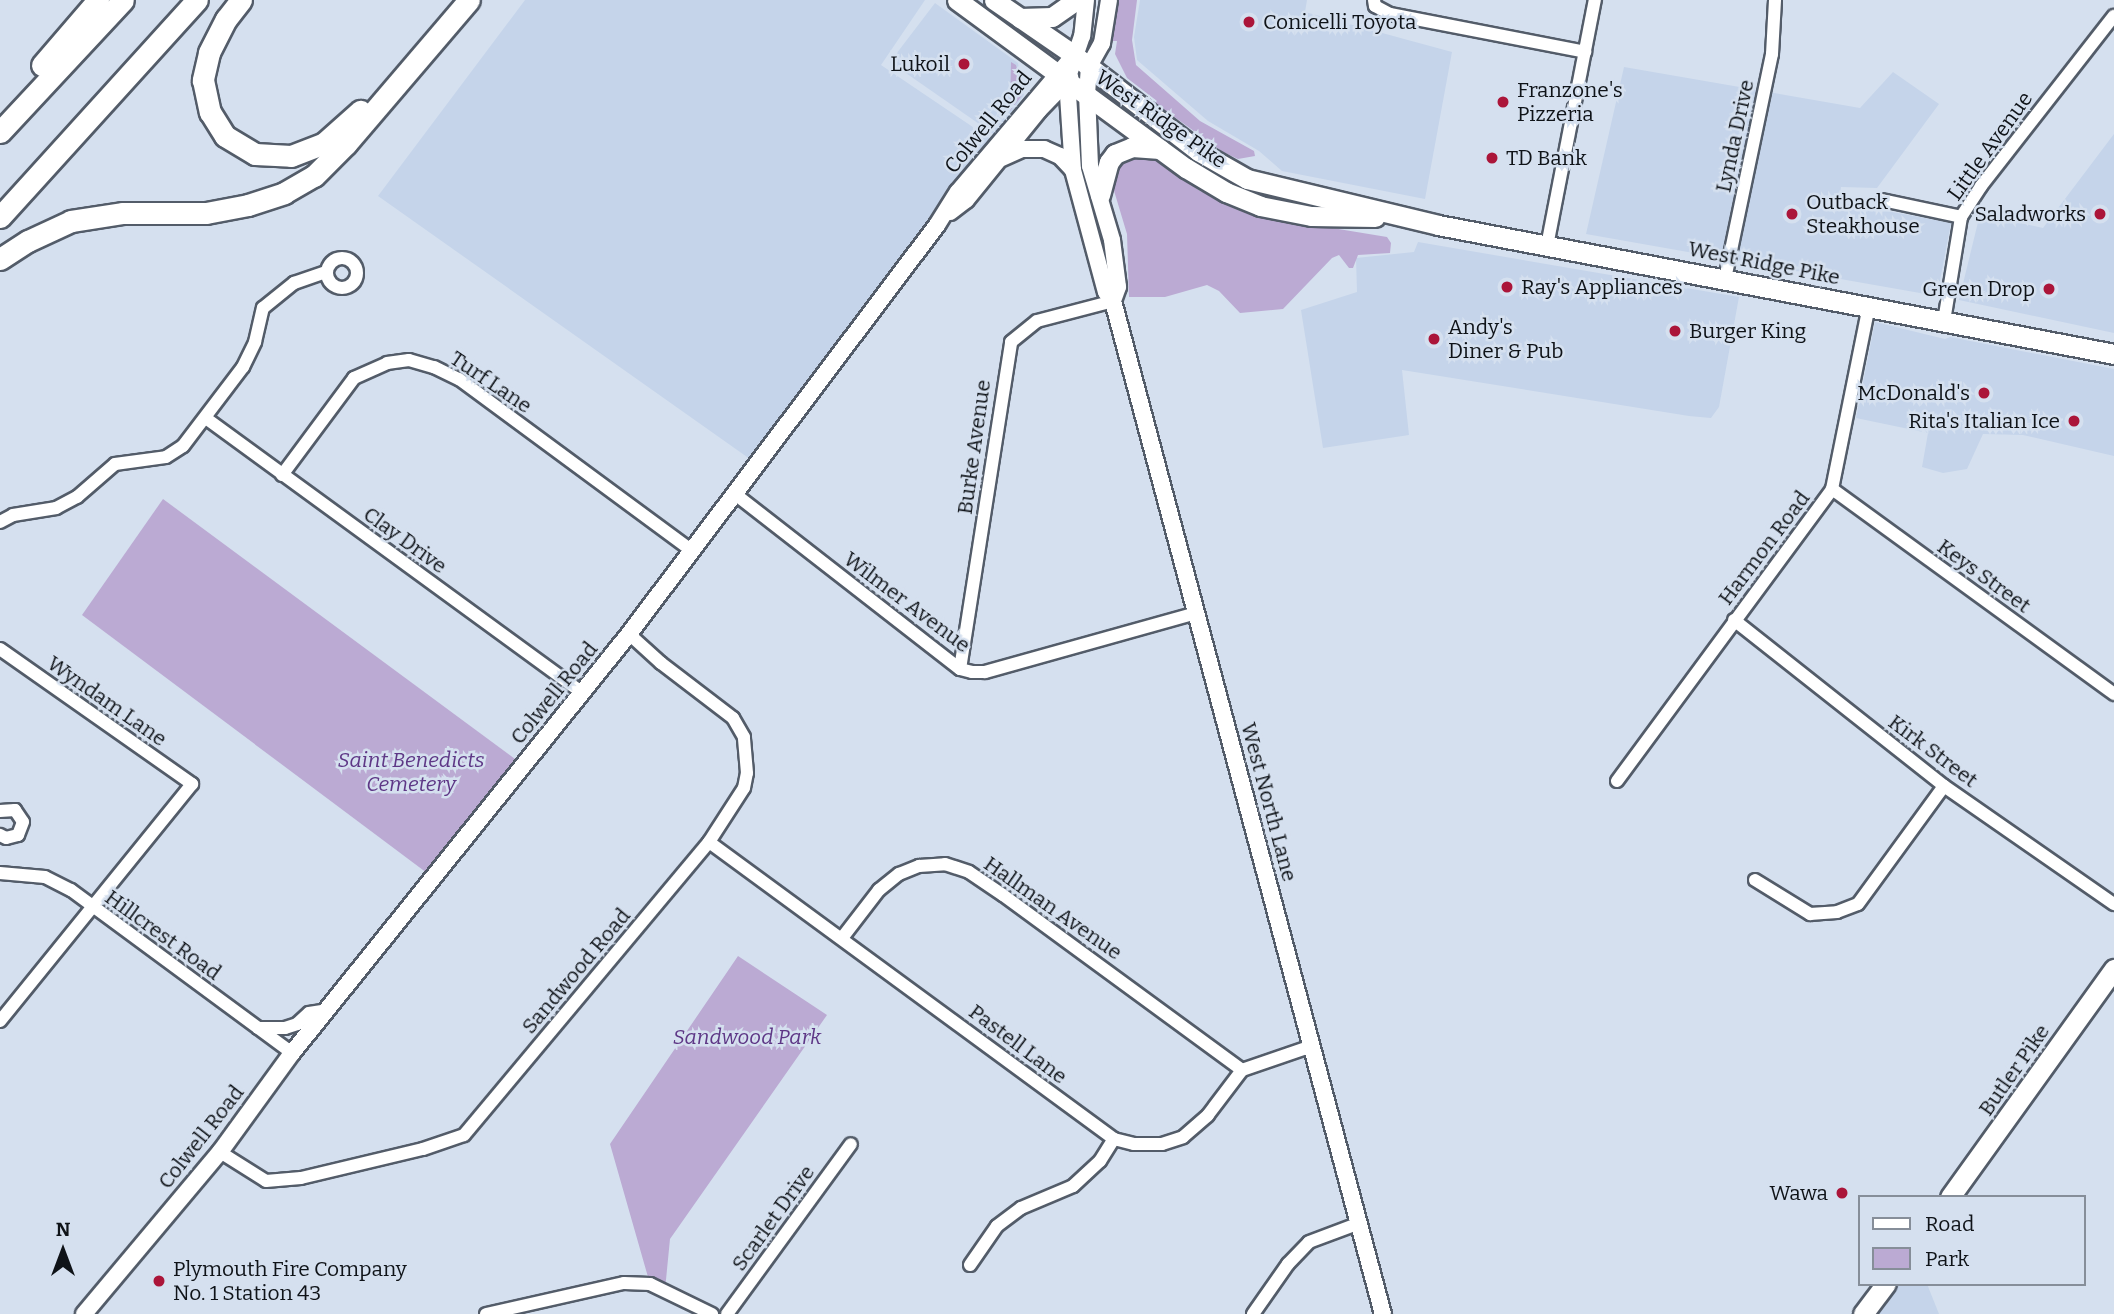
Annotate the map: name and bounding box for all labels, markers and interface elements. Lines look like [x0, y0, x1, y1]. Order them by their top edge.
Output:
place label: Conicelli Toyota [1263, 9, 1417, 35]
marker: Conicelli Toyota [1241, 14, 1257, 30]
place label: Lukoil [890, 51, 950, 77]
marker: Lukoil [956, 56, 972, 72]
street label: West Ridge Pike [1091, 65, 1231, 173]
street label: Colwell Road [939, 66, 1037, 178]
place label: Franzone's Pizzeria [1517, 77, 1623, 127]
street label: Lynda Drive [1711, 77, 1759, 195]
street label: Little Avenue [1942, 87, 2038, 205]
marker: Franzone's Pizzeria [1495, 94, 1511, 110]
place label: TD Bank [1506, 145, 1587, 171]
marker: TD Bank [1484, 150, 1500, 166]
place label: Outback Steakhouse [1806, 189, 1920, 239]
place label: Saladworks [1974, 201, 2086, 227]
marker: Outback Steakhouse [1784, 206, 1800, 222]
marker: Saladworks [2092, 206, 2108, 222]
street label: West Ridge Pike [1686, 236, 1842, 290]
place label: Ray's Appliances [1521, 274, 1683, 300]
place label: Green Drop [1922, 276, 2035, 302]
marker: Ray's Appliances [1499, 279, 1515, 295]
marker: Green Drop [2041, 281, 2057, 297]
place label: Andy's Diner & Pub [1448, 314, 1563, 364]
place label: Burger King [1689, 318, 1806, 344]
marker: Burger King [1667, 323, 1683, 339]
marker: Andy's Diner & Pub [1426, 331, 1442, 347]
street label: Turf Lane [445, 346, 537, 418]
street label: Burke Avenue [952, 378, 996, 516]
place label: McDonald's [1857, 380, 1970, 406]
marker: McDonald's [1976, 385, 1992, 401]
place label: Rita's Italian Ice [1908, 408, 2060, 434]
marker: Rita's Italian Ice [2066, 413, 2082, 429]
street label: Harmon Road [1713, 486, 1815, 610]
street label: Clay Drive [359, 501, 451, 579]
street label: Keys Street [1932, 534, 2036, 618]
street label: Wilmer Avenue [839, 546, 975, 658]
street label: Colwell Road [505, 637, 603, 749]
street label: Wyndam Lane [42, 651, 172, 751]
street label: Kirk Street [1883, 709, 1983, 793]
street label: West North Lane [1236, 720, 1302, 884]
park label: Saint Benedicts Cemetery [338, 747, 484, 797]
street label: Hallman Avenue [979, 851, 1127, 965]
street label: Hillcrest Road [100, 885, 226, 985]
street label: Sandwood Road [516, 903, 636, 1039]
street label: Pastell Lane [964, 999, 1072, 1089]
street label: Butler Pike [1973, 1019, 2055, 1121]
park label: Sandwood Park [673, 1024, 821, 1050]
street label: Colwell Road [153, 1080, 249, 1194]
street label: Scarlet Drive [726, 1160, 820, 1276]
place label: Wawa [1769, 1180, 1828, 1206]
marker: Wawa [1834, 1185, 1850, 1201]
legend [1858, 1195, 2086, 1286]
text: Road [1925, 1211, 1974, 1237]
north arrow [28, 1216, 98, 1286]
text: N [56, 1218, 70, 1241]
text: Park [1925, 1246, 1969, 1272]
place label: Plymouth Fire Company No. 1 Station 43 [173, 1256, 407, 1306]
marker: Plymouth Fire Company No. 1 Station 43 [151, 1273, 167, 1289]

